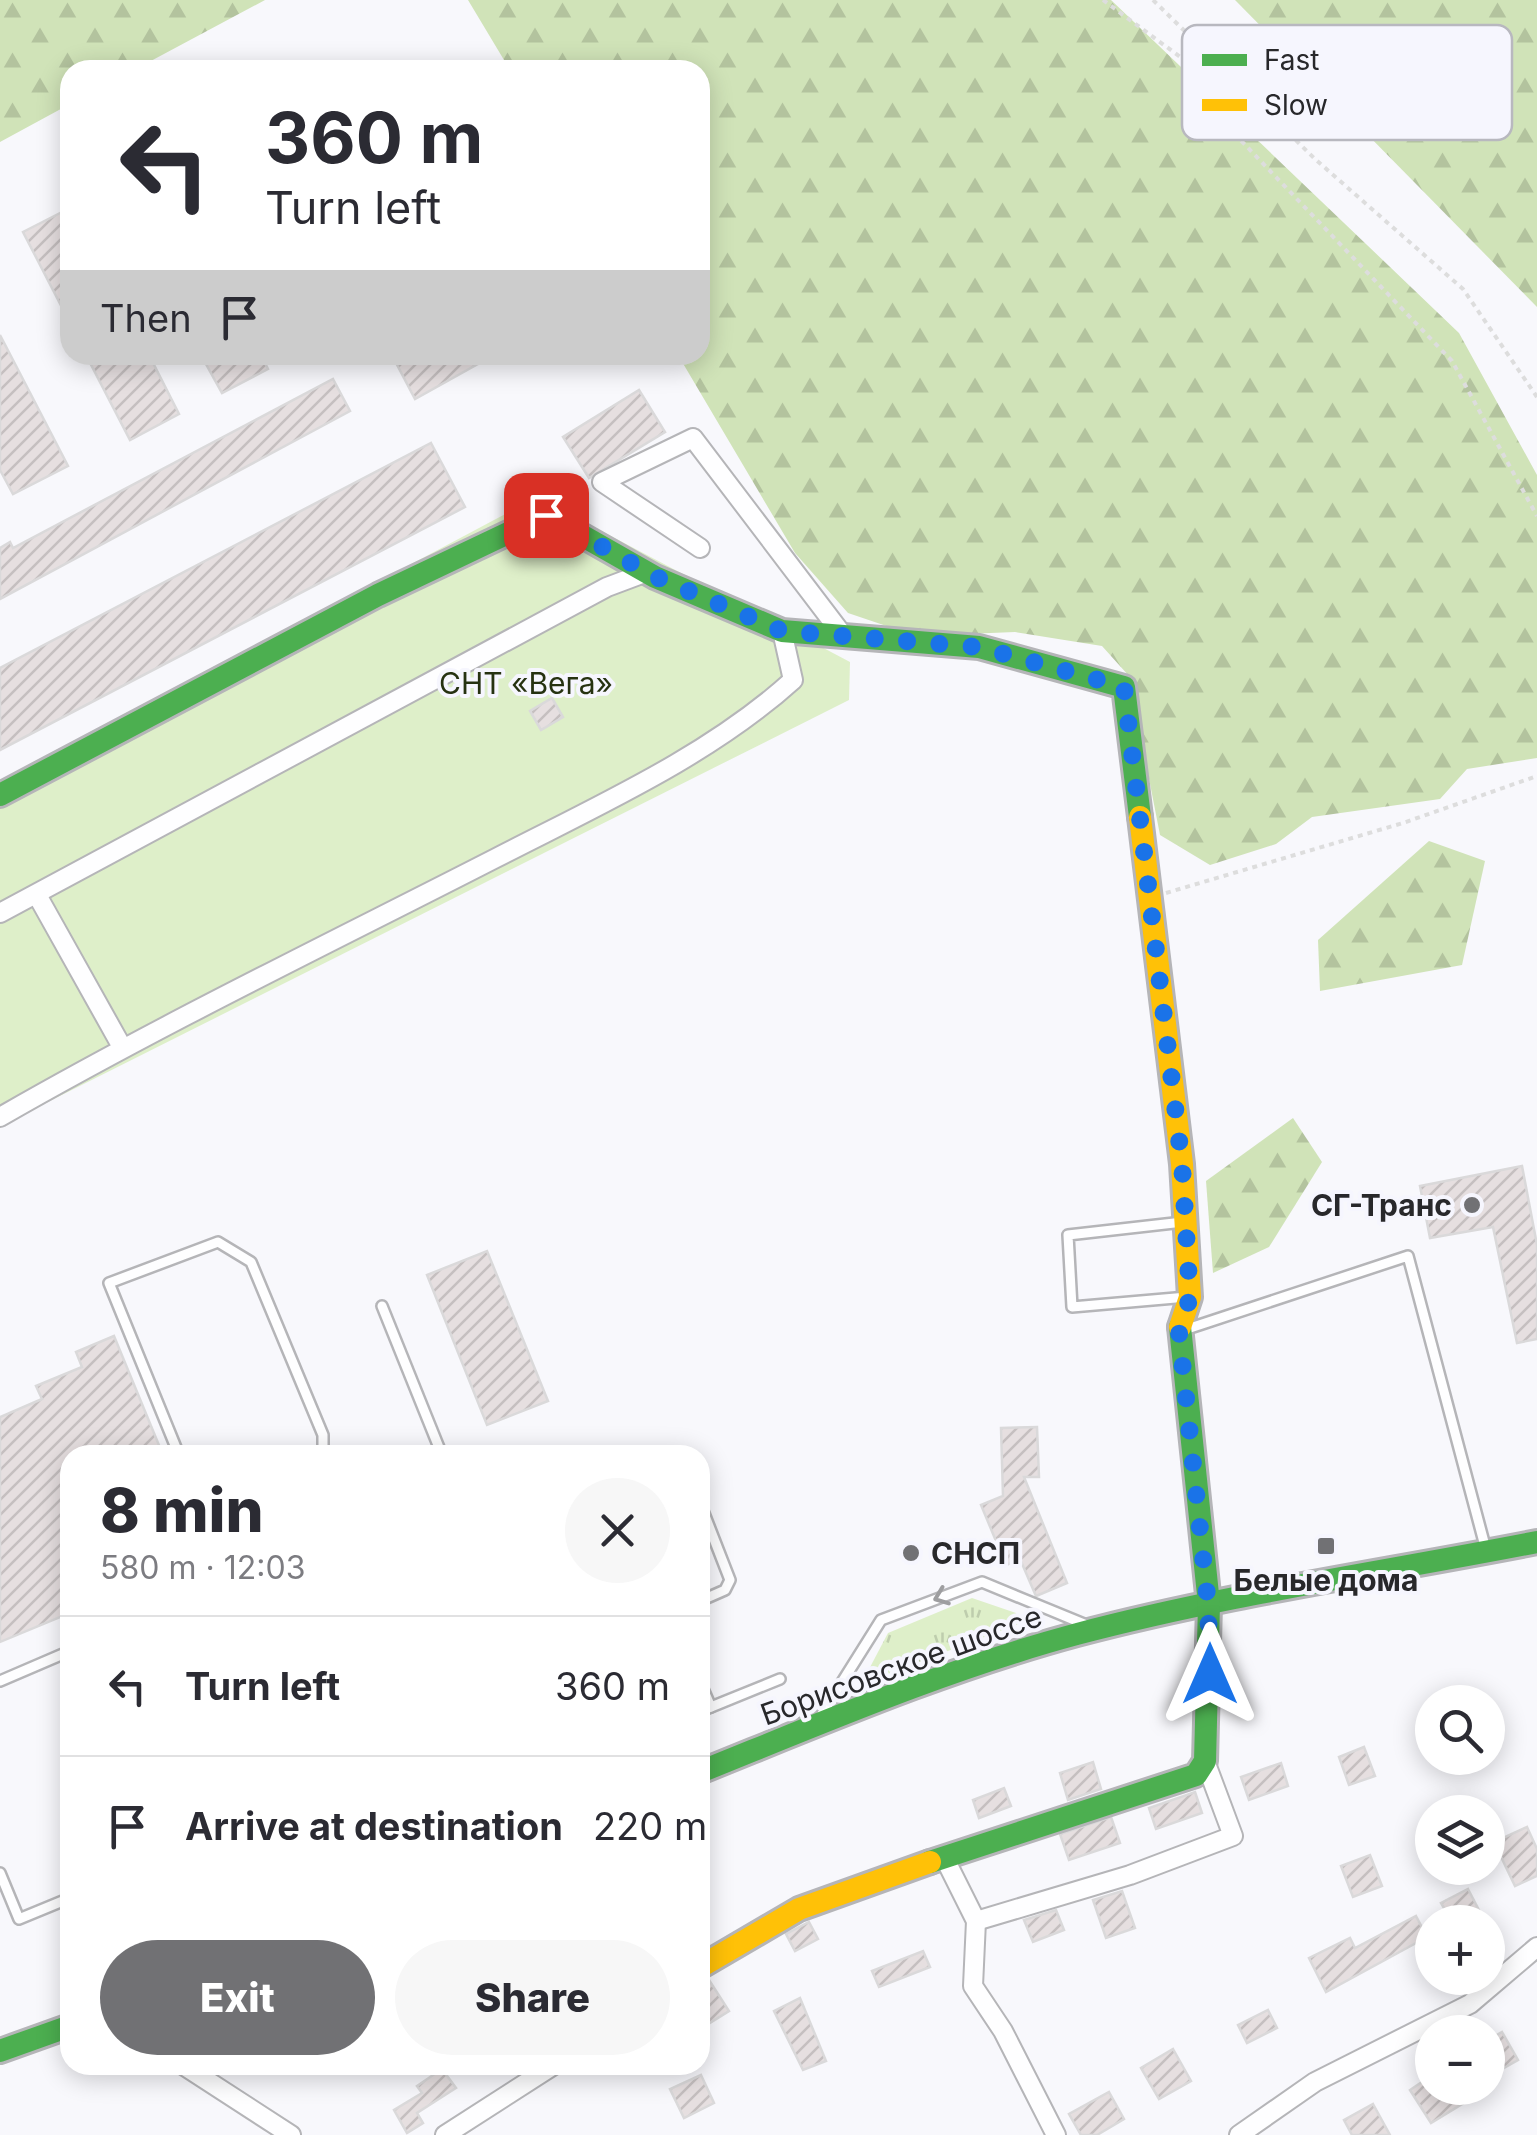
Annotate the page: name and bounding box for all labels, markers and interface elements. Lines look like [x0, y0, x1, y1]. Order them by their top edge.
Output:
legend [1182, 25, 1512, 140]
text: Fast [1264, 43, 1320, 77]
text: Slow [1264, 88, 1328, 122]
text: 360 m [265, 95, 483, 180]
icon: left [100, 100, 230, 230]
text: Turn left [265, 180, 441, 235]
icon: arrive [212, 290, 267, 345]
text: Then [100, 295, 192, 341]
pin [504, 473, 589, 558]
icon: arrive [519, 488, 574, 543]
park label: СНТ «Вега» [439, 665, 613, 701]
place label: СГ-Транс [1311, 1187, 1452, 1223]
marker: СГ-Транс [1461, 1194, 1483, 1216]
text: 8 min [100, 1474, 264, 1546]
button: close [565, 1478, 670, 1583]
place label: СНСП [931, 1535, 1020, 1571]
marker: Белые дома [1315, 1535, 1337, 1557]
marker: СНСП [900, 1542, 922, 1564]
text: 580 m · 12:03 [100, 1548, 305, 1587]
place label: Белые дома [1234, 1562, 1418, 1598]
one-way arrow [933, 1586, 950, 1606]
street label: Борисовское шоссе [755, 1597, 1047, 1733]
position arrow [1158, 1622, 1262, 1726]
icon: left [100, 1659, 155, 1714]
text: Turn left [185, 1663, 340, 1709]
text: 360 m [555, 1663, 670, 1709]
map controls [1415, 1685, 1505, 2105]
button: search [1415, 1685, 1505, 1775]
button: layers [1415, 1795, 1505, 1885]
icon: arrive [100, 1799, 155, 1854]
text: Arrive at destination [185, 1803, 563, 1849]
text: 220 m [593, 1803, 707, 1849]
button: + [1415, 1905, 1505, 1995]
button: Exit [100, 1940, 375, 2055]
button: Share [395, 1940, 670, 2055]
button: − [1415, 2015, 1505, 2105]

